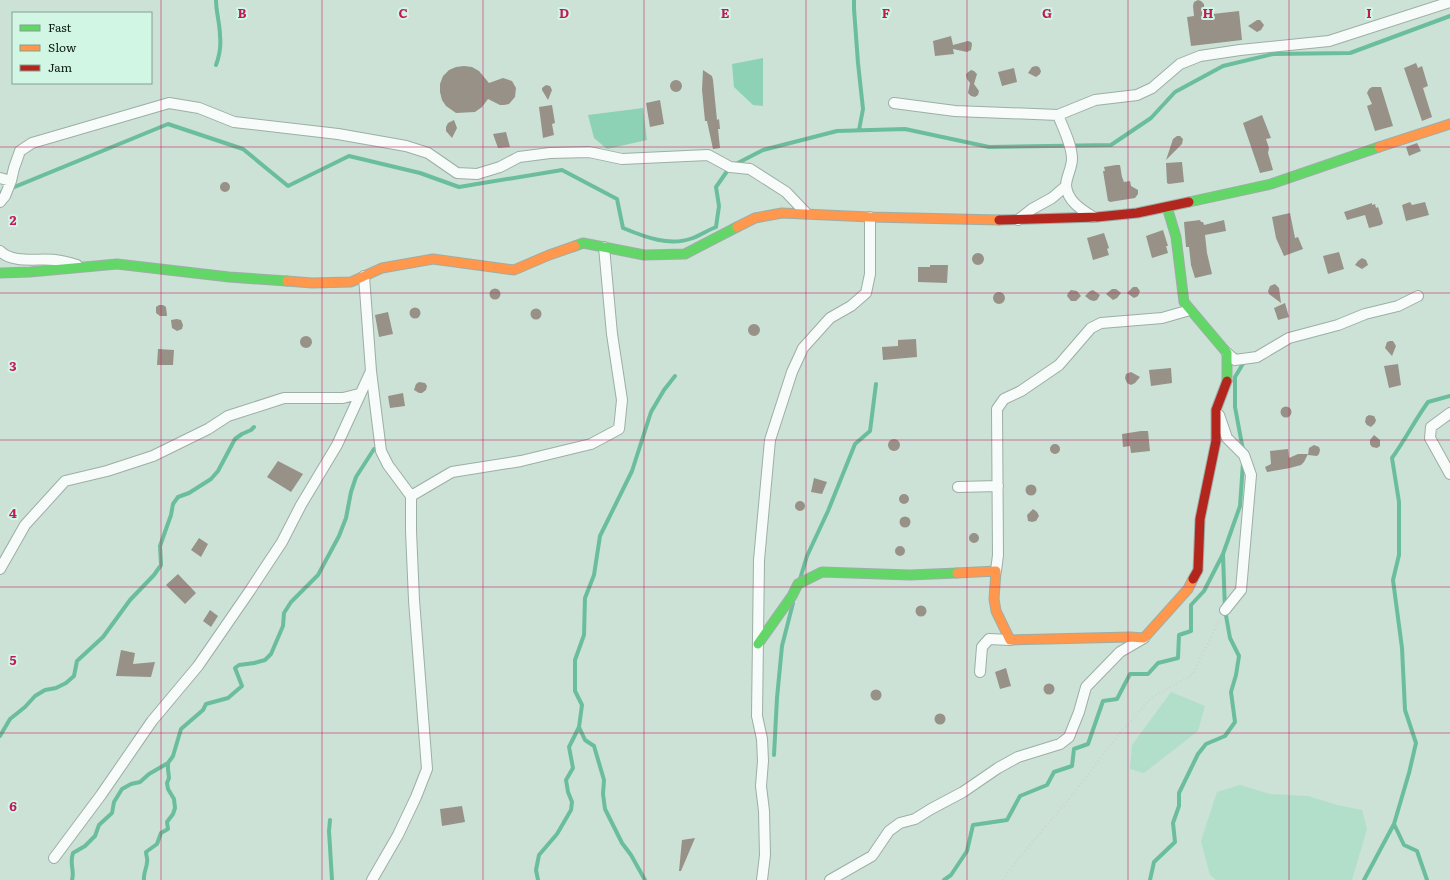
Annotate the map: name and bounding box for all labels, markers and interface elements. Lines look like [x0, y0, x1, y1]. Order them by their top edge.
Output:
text: B [238, 3, 247, 22]
text: C [398, 3, 408, 22]
text: D [559, 3, 569, 22]
text: E [721, 3, 730, 22]
text: F [882, 3, 890, 22]
text: G [1042, 3, 1052, 22]
text: H [1203, 3, 1214, 22]
text: I [1366, 3, 1372, 22]
legend [12, 12, 152, 84]
text: Fast [48, 18, 72, 36]
text: Slow [48, 38, 77, 56]
text: Jam [48, 58, 73, 76]
text: 2 [10, 210, 17, 229]
text: 3 [9, 356, 17, 375]
text: 4 [9, 503, 17, 522]
text: 5 [9, 650, 17, 669]
text: 6 [9, 796, 17, 815]

